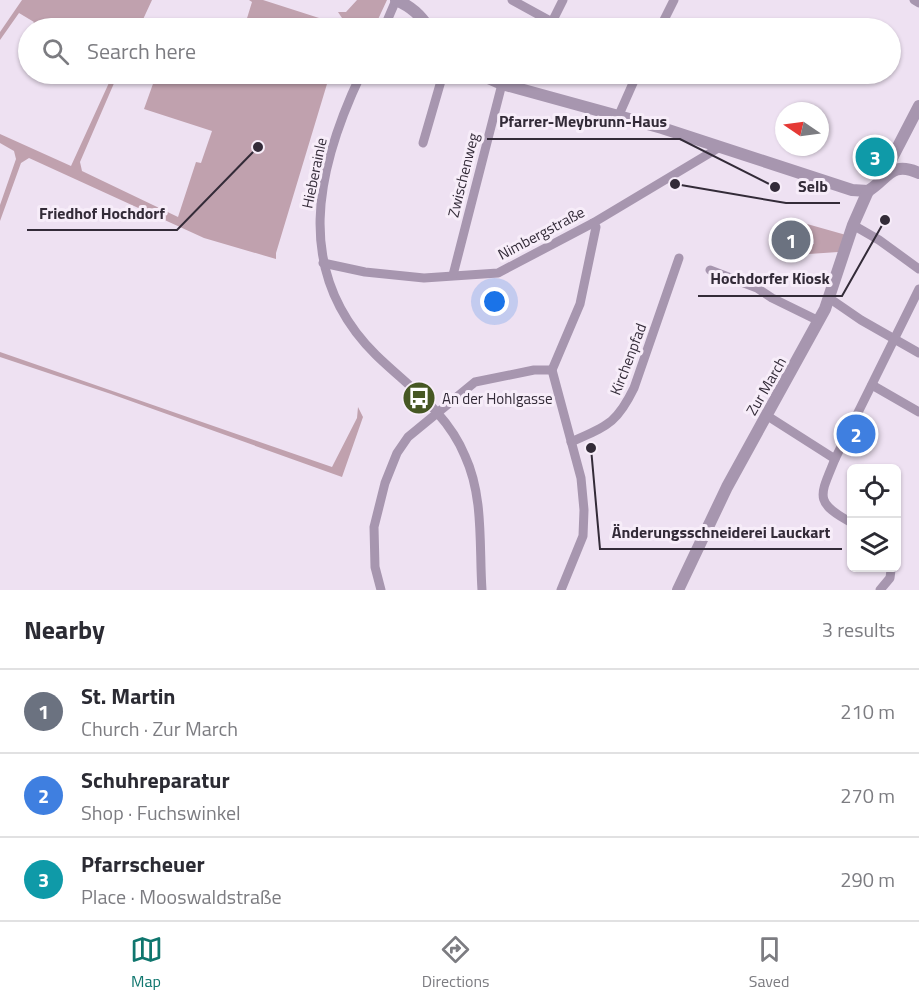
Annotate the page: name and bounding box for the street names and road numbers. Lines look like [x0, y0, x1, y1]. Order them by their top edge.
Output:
street label: Zwischenweg [441, 130, 485, 220]
street label: Hieberainle [295, 136, 333, 210]
street label: Nimbergstraße [494, 200, 588, 266]
street label: Kirchenpfad [604, 320, 652, 398]
street label: Zur March [740, 352, 792, 420]

